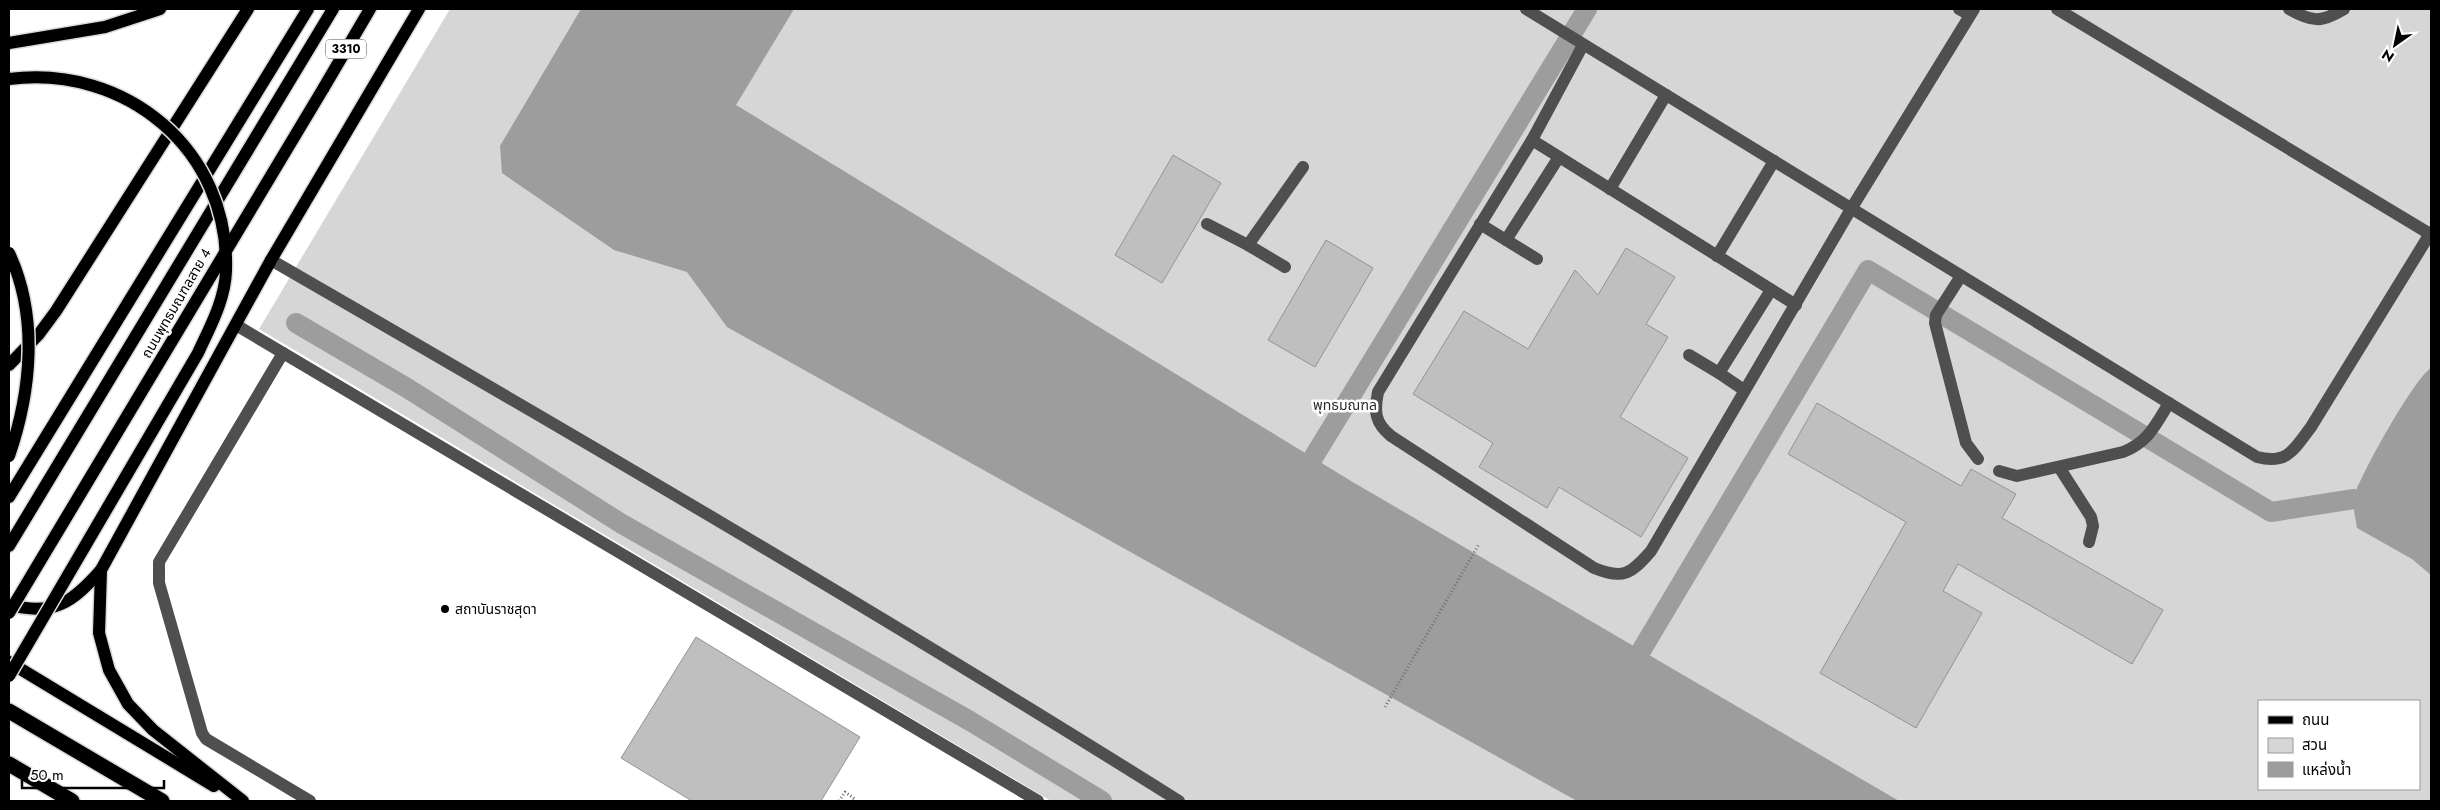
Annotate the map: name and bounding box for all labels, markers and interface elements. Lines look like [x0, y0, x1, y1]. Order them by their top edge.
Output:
north arrow [2370, 20, 2420, 70]
road number: 3310 [326, 40, 366, 59]
text: N [2378, 44, 2398, 67]
street label: ถนนพุทธมณฑลสาย 4 [136, 244, 216, 362]
park label: พุทธมณฑล [1313, 395, 1377, 415]
place label: สถาบันราชสุดา [455, 599, 537, 619]
marker: สถาบันราชสุดา [439, 603, 451, 615]
legend [2258, 700, 2420, 790]
text: ถนน [2302, 709, 2329, 731]
text: สวน [2302, 734, 2327, 756]
scale bar [22, 758, 165, 790]
text: แหล่งน้ำ [2302, 759, 2351, 781]
text: 50 m [30, 764, 64, 786]

